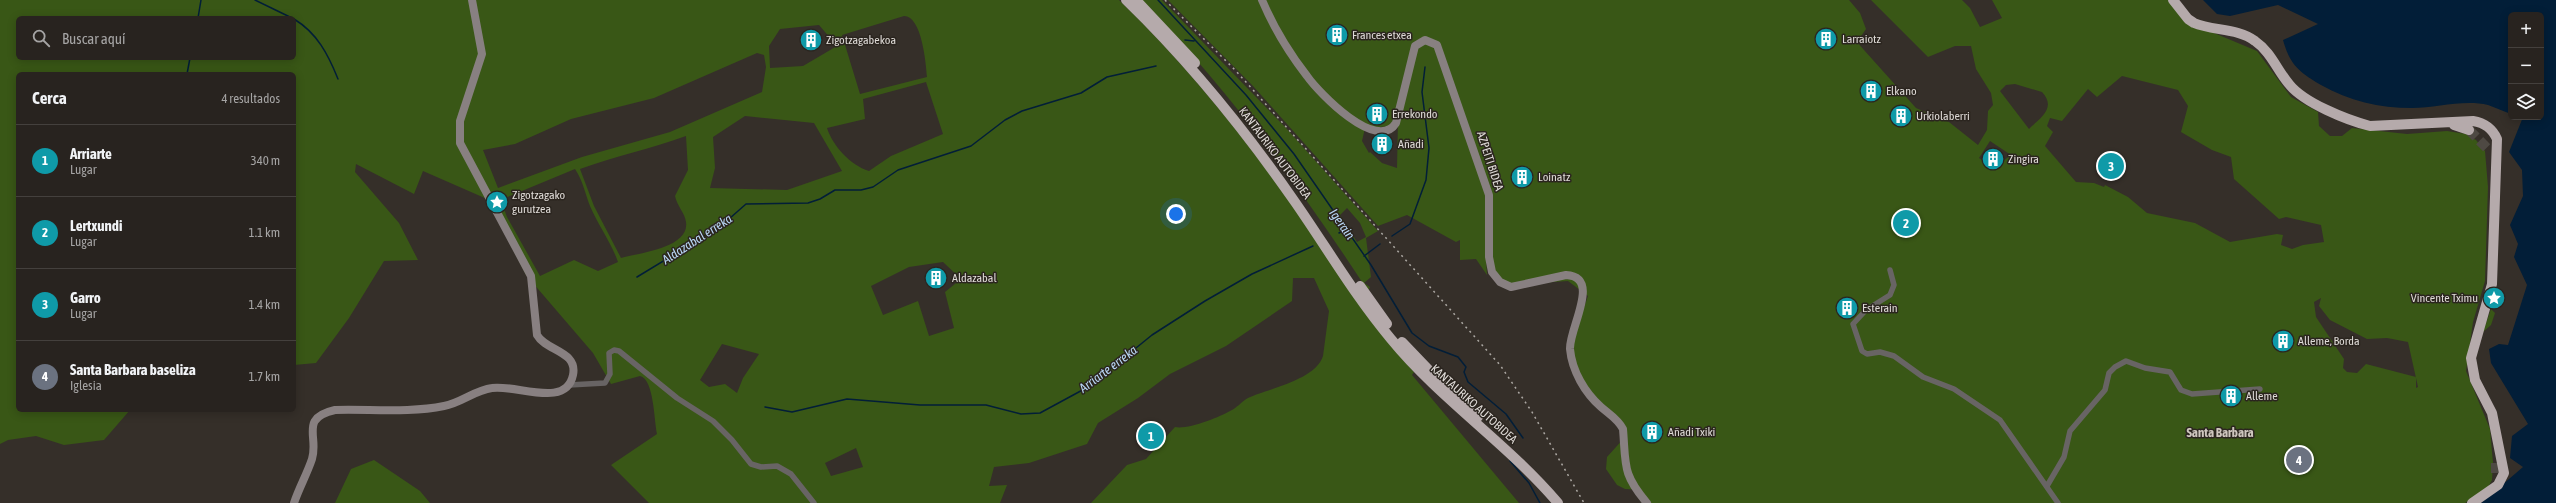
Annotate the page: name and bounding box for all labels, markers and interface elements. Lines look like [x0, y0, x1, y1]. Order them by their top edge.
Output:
map controls [2508, 12, 2544, 120]
button: + [2508, 12, 2544, 48]
search box [16, 16, 296, 60]
building icon: Frances etxea [1324, 22, 1350, 48]
building icon: Larraiotz [1813, 26, 1839, 52]
icon: search [30, 27, 52, 49]
building icon: Zigotzagabekoa [798, 27, 824, 53]
place label: Frances etxea [1352, 28, 1412, 42]
text: Buscar aquí [62, 30, 125, 47]
place label: Larraiotz [1842, 32, 1882, 46]
place label: Zigotzagabekoa [826, 33, 896, 47]
button: − [2508, 48, 2544, 84]
building icon: Elkano [1858, 78, 1884, 104]
place label: Elkano [1886, 84, 1917, 98]
button: layers [2508, 84, 2544, 120]
text: Cerca [32, 88, 67, 108]
text: 4 resultados [221, 91, 280, 106]
building icon: Errekondo [1364, 101, 1390, 127]
building icon: Urkiolaberri [1888, 103, 1914, 129]
street label: KANTAURIKO AUTOBIDEA [1236, 104, 1314, 202]
place label: Errekondo [1392, 107, 1438, 121]
place label: Urkiolaberri [1916, 109, 1970, 123]
street label: AZPEITI BIDEA [1474, 129, 1506, 193]
building icon: Añadi [1369, 131, 1395, 157]
place label: Añadi [1398, 137, 1424, 151]
text: Arriarte [70, 145, 112, 162]
building icon: Zingira [1980, 146, 2006, 172]
pin: 3 [2098, 151, 2124, 181]
place label: Zingira [2008, 152, 2039, 166]
text: 1 [42, 153, 48, 168]
text: 340 m [251, 153, 280, 168]
text: Lugar [70, 162, 97, 177]
building icon: Loinatz [1509, 164, 1535, 190]
place label: Loinatz [1538, 170, 1571, 184]
place label: Zigotzagako gurutzea [512, 188, 566, 216]
place icon: Zigotzagako gurutzea [484, 189, 510, 215]
your location [1166, 204, 1186, 224]
water label: Igerain [1326, 206, 1358, 243]
pin: 2 [1893, 208, 1919, 238]
water label: Aldazabal erreka [658, 211, 735, 268]
text: Lertxundi [70, 217, 122, 234]
text: 2 [42, 225, 48, 240]
text: 1.1 km [249, 225, 280, 240]
text: Lugar [70, 234, 97, 249]
building icon: Aldazabal [923, 265, 949, 291]
place label: Aldazabal [952, 271, 997, 285]
place icon: Vincente Tximu [2481, 285, 2507, 311]
text: Garro [70, 289, 101, 306]
place label: Vincente Tximu [2411, 291, 2478, 305]
building icon: Esterain [1834, 295, 1860, 321]
text: 3 [42, 297, 48, 312]
text: 1.4 km [249, 297, 280, 312]
place label: Esterain [1862, 301, 1898, 315]
text: Lugar [70, 306, 97, 321]
building icon: Alleme, Borda [2270, 328, 2296, 354]
place label: Alleme, Borda [2298, 334, 2360, 348]
water label: Arriarte erreka [1075, 342, 1140, 396]
text: Santa Barbara baseliza [70, 361, 196, 378]
street label: KANTAURIKO AUTOBIDEA [1428, 362, 1520, 447]
text: 4 [42, 369, 48, 384]
text: 1.7 km [249, 369, 280, 384]
text: Iglesia [70, 378, 102, 393]
building icon: Alleme [2218, 383, 2244, 409]
place label: Alleme [2246, 389, 2278, 403]
building icon: Añadi Txiki [1639, 419, 1665, 445]
pin: 1 [1138, 421, 1164, 451]
place label: Añadi Txiki [1668, 425, 1715, 439]
district label: Santa Barbara [2186, 425, 2254, 440]
pin: 4 [2286, 445, 2312, 475]

